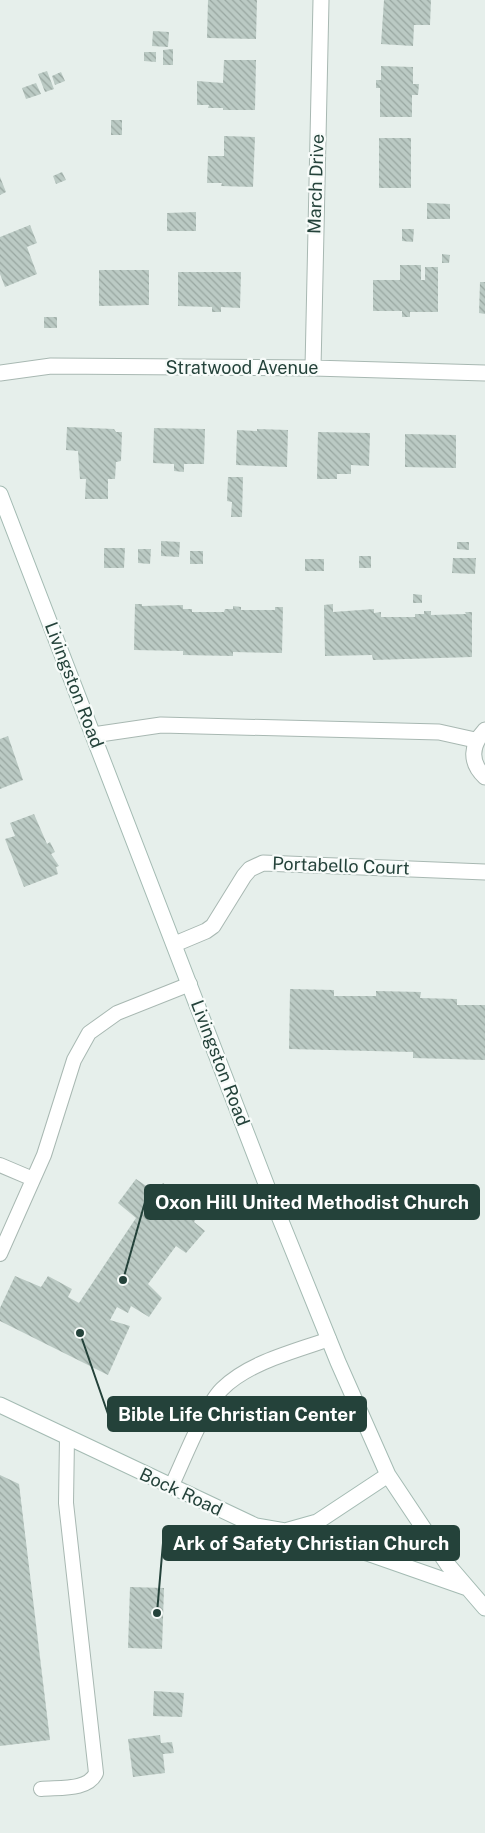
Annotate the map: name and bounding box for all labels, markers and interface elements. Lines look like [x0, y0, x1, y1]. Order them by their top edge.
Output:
street label: March Drive [303, 134, 328, 234]
street label: Stratwood Avenue [165, 357, 319, 378]
street label: Livingston Road [41, 619, 108, 751]
street label: Portabello Court [272, 853, 410, 878]
street label: Livingston Road [187, 997, 254, 1129]
callout: Oxon Hill United Methodist Church [145, 1185, 479, 1219]
text: Oxon Hill United Methodist Church [155, 1191, 469, 1213]
callout: Bible Life Christian Center [108, 1397, 366, 1431]
text: Bible Life Christian Center [118, 1403, 356, 1425]
street label: Bock Road [136, 1463, 226, 1520]
callout: Ark of Safety Christian Church [163, 1526, 459, 1560]
text: Ark of Safety Christian Church [173, 1532, 449, 1554]

